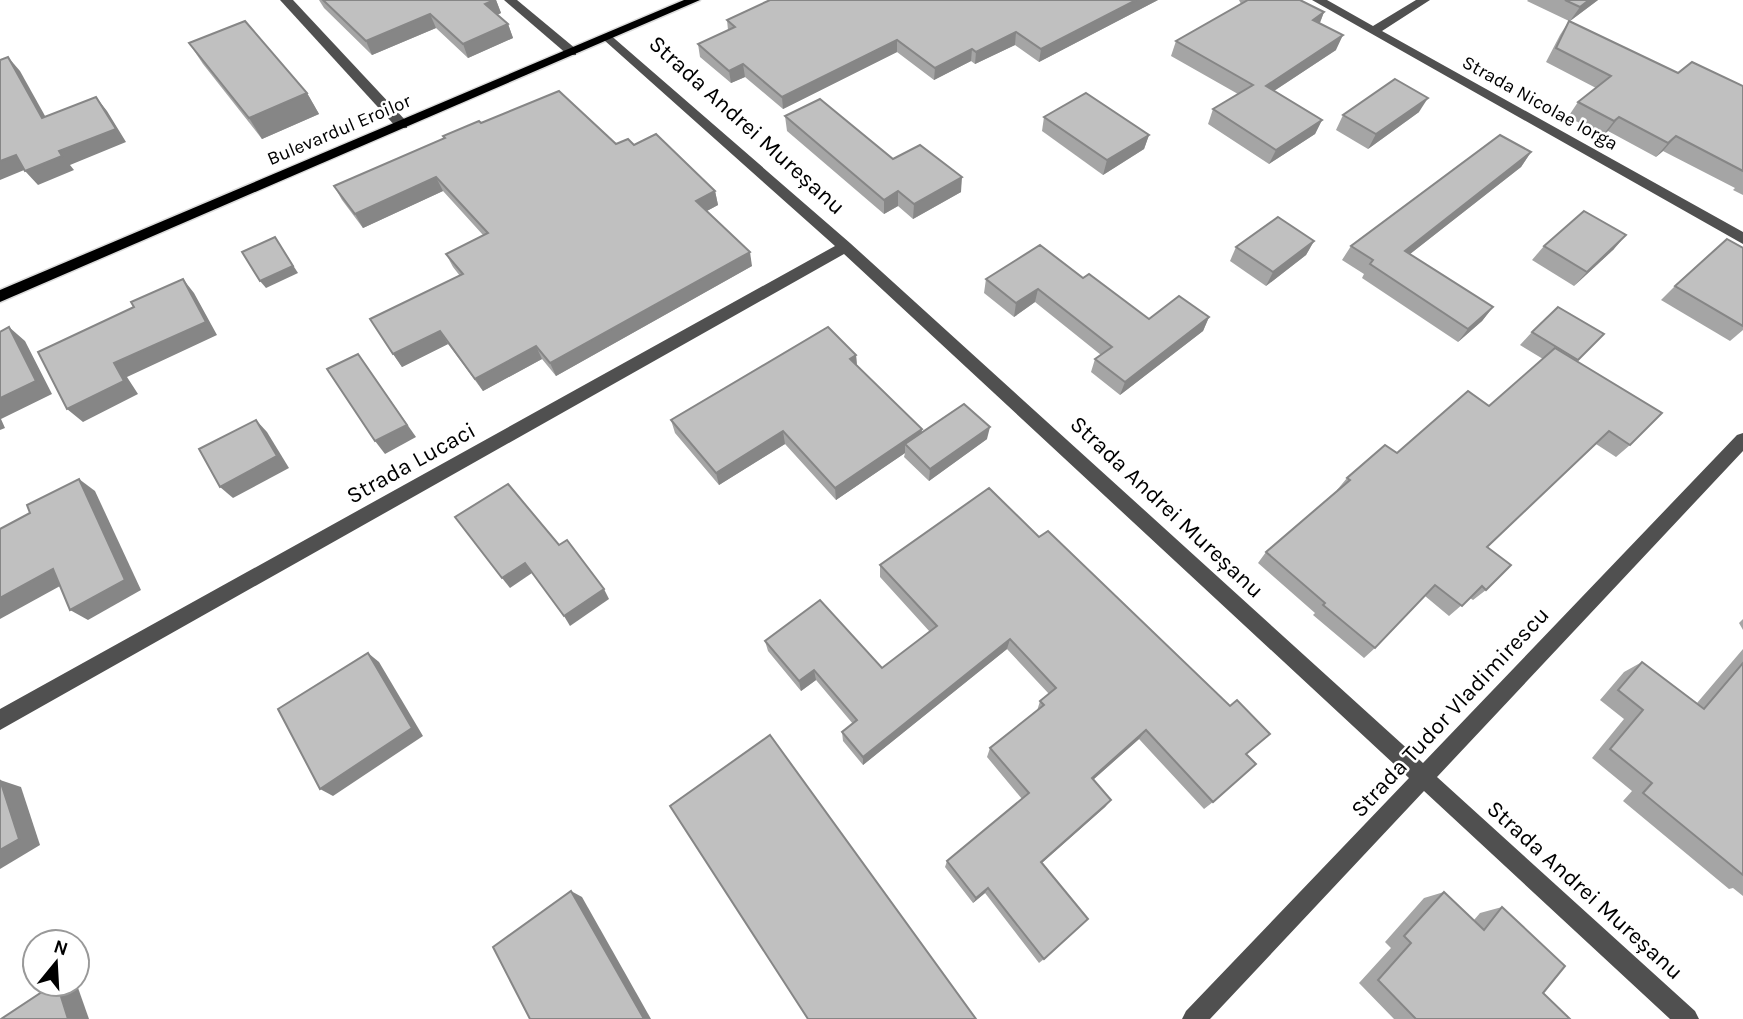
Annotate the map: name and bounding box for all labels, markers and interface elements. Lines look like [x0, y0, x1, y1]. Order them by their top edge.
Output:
street label: Strada Andrei Mureșanu [643, 30, 851, 220]
street label: Strada Nicolae Iorga [1458, 51, 1622, 155]
street label: Bulevardul Eroilor [264, 90, 414, 170]
street label: Strada Andrei Mureșanu [1065, 410, 1269, 604]
street label: Strada Lucaci [342, 416, 480, 510]
street label: Strada Tudor Vladimirescu [1345, 601, 1555, 823]
street label: Strada Andrei Mureșanu [1481, 795, 1689, 985]
north arrow [21, 928, 91, 998]
text: N [51, 935, 71, 960]

